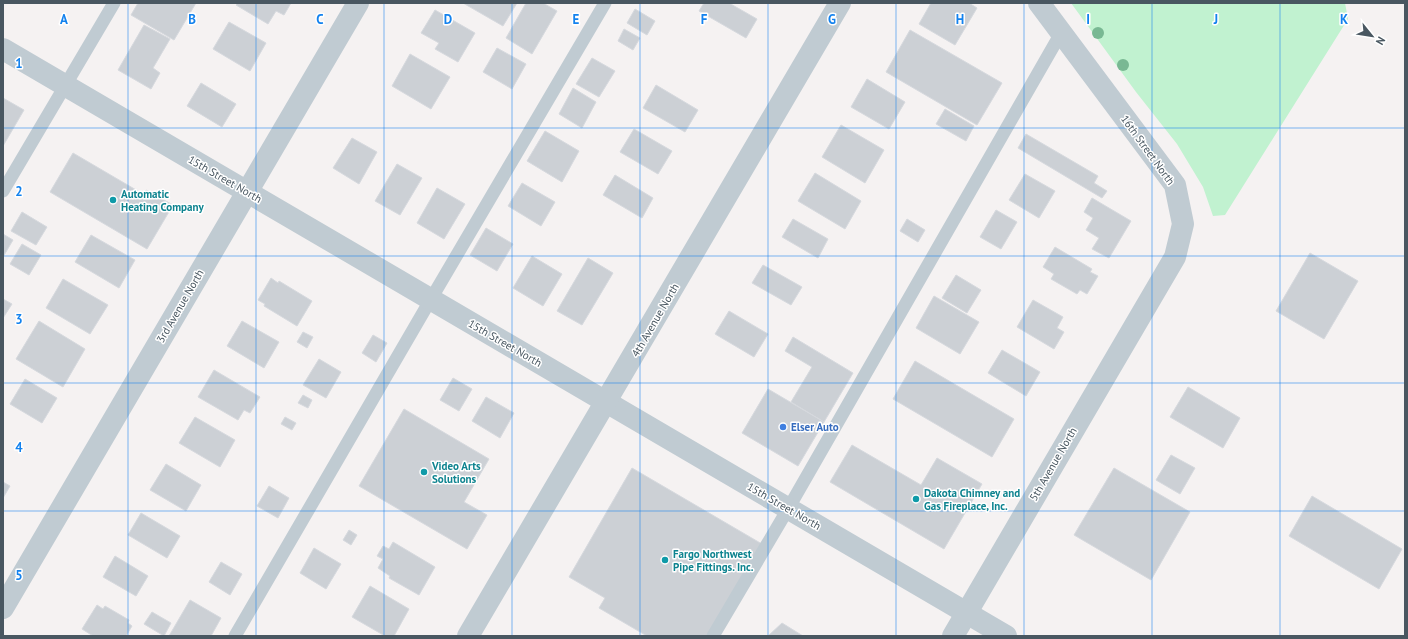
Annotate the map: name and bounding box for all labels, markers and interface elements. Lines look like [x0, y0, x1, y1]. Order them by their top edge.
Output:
text: A [60, 11, 68, 28]
text: B [188, 11, 196, 28]
text: C [316, 11, 324, 28]
text: D [444, 11, 452, 28]
text: E [573, 11, 580, 28]
text: F [701, 11, 708, 28]
text: G [828, 11, 836, 28]
text: H [956, 11, 964, 28]
text: I [1086, 11, 1090, 28]
text: J [1213, 11, 1218, 28]
text: K [1340, 11, 1348, 28]
north arrow [1352, 16, 1392, 56]
text: N [1373, 34, 1389, 48]
text: 1 [15, 55, 23, 72]
street label: 16th Street North [1118, 112, 1178, 188]
street label: 15th Street North [186, 152, 264, 206]
text: 2 [15, 183, 23, 200]
place label: Automatic Heating Company [121, 187, 204, 214]
marker: Automatic Heating Company [108, 195, 118, 205]
street label: 3rd Avenue North [153, 267, 207, 345]
street label: 4th Avenue North [628, 281, 682, 359]
text: 3 [15, 311, 23, 328]
street label: 15th Street North [466, 316, 544, 370]
place label: Elser Auto [791, 420, 839, 434]
marker: Elser Auto [778, 422, 788, 432]
street label: 5th Avenue North [1026, 425, 1080, 503]
text: 4 [15, 439, 23, 456]
place label: Video Arts Solutions [431, 459, 481, 486]
marker: Video Arts Solutions [419, 467, 429, 477]
street label: 15th Street North [745, 479, 823, 533]
place label: Dakota Chimney and Gas Fireplace, Inc. [924, 486, 1020, 513]
marker: Dakota Chimney and Gas Fireplace, Inc. [911, 494, 921, 504]
place label: Fargo Northwest Pipe Fittings. Inc. [673, 547, 754, 574]
marker: Fargo Northwest Pipe Fittings. Inc. [660, 555, 670, 565]
text: 5 [15, 567, 23, 584]

